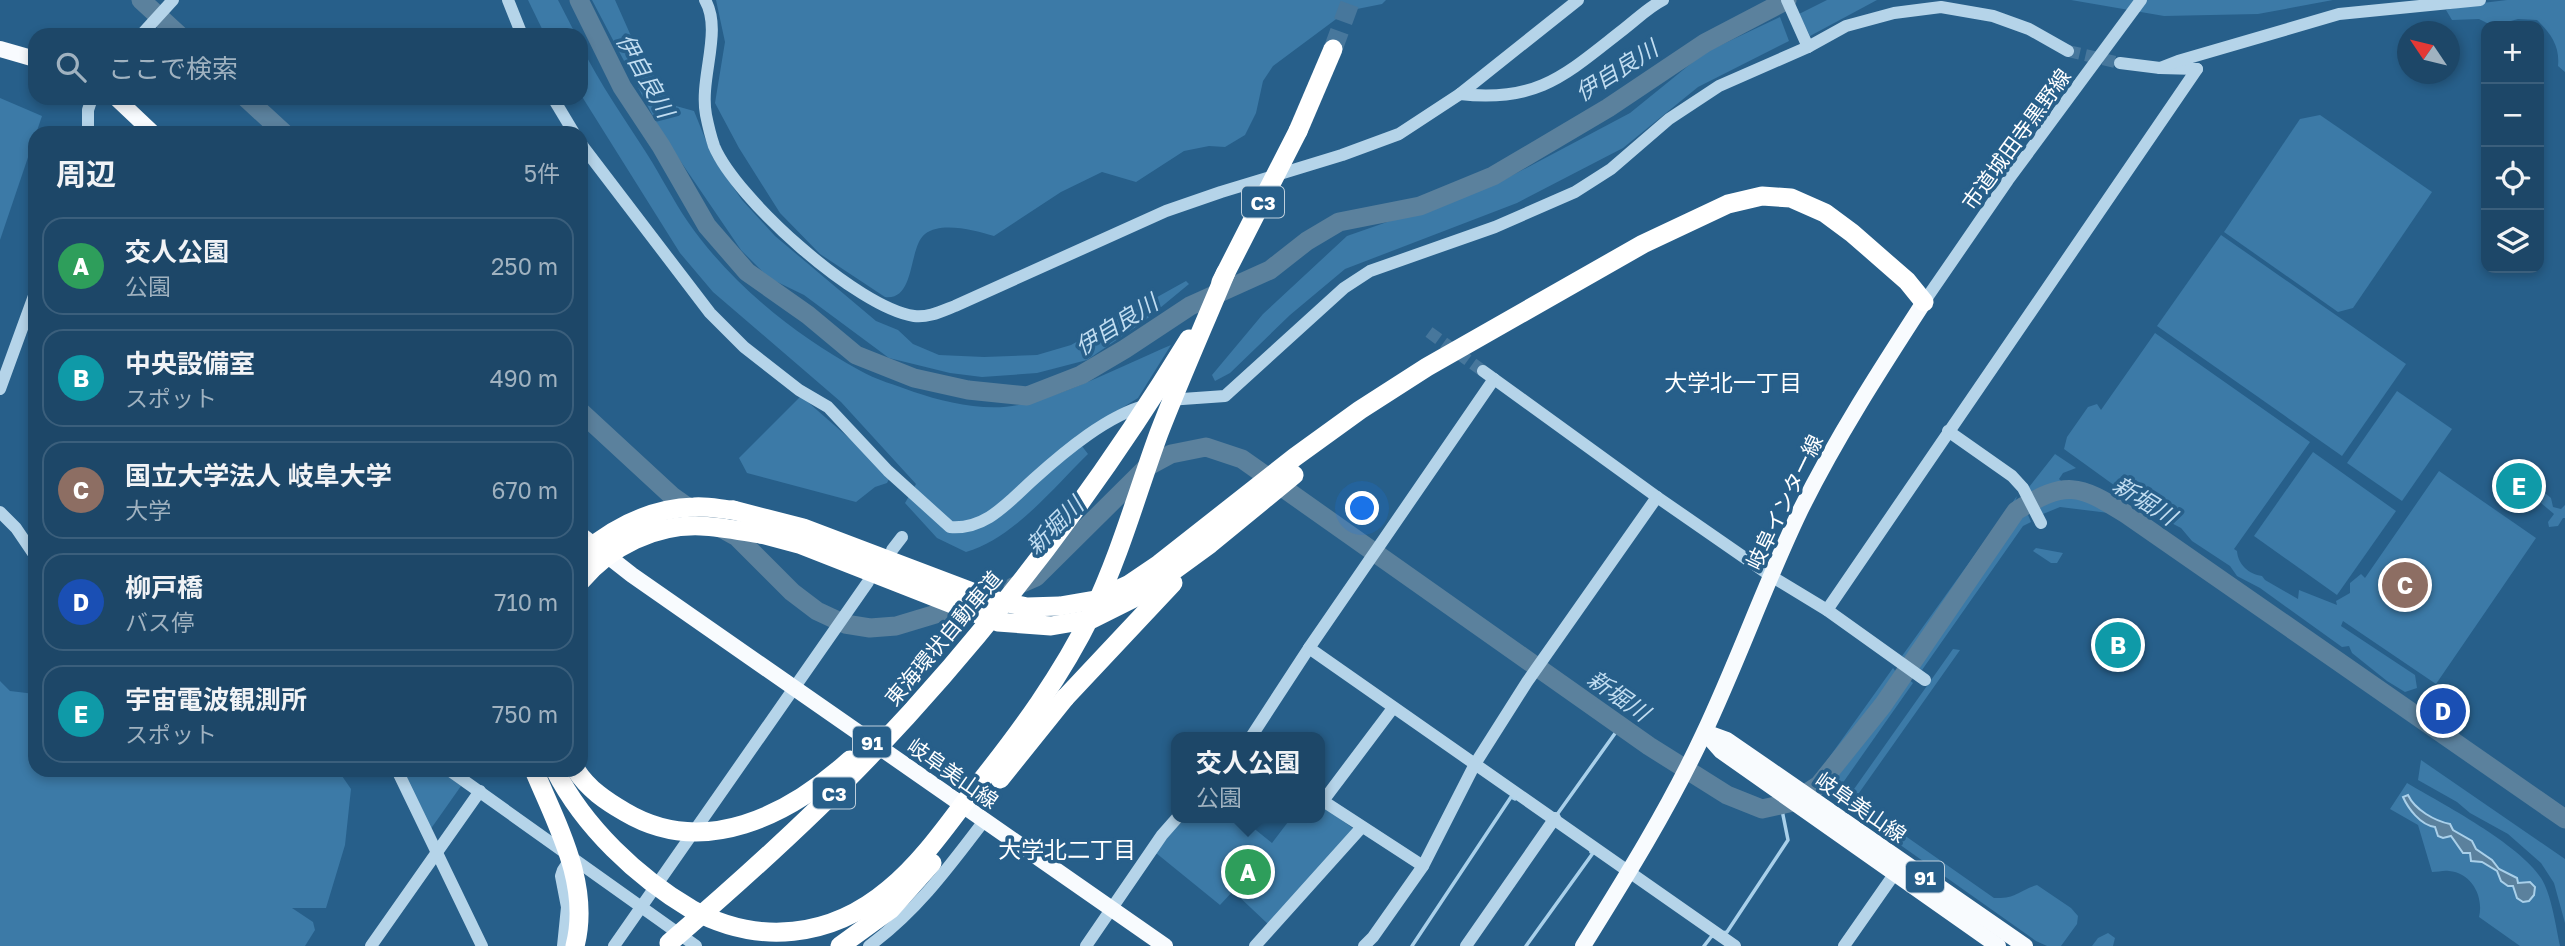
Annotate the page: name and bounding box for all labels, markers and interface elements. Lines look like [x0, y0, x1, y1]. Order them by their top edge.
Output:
north arrow [2397, 21, 2460, 84]
map controls [2481, 21, 2544, 273]
button: + [2481, 21, 2544, 84]
search box [28, 28, 588, 105]
water label: 伊自良川 [611, 28, 682, 125]
water label: 伊自良川 [1570, 32, 1665, 106]
icon: search [52, 48, 90, 86]
text: ここで検索 [108, 53, 238, 84]
street label: 市道城田寺黒野線 [1956, 63, 2076, 215]
button: − [2481, 84, 2544, 147]
button: locate [2481, 147, 2544, 210]
text: 周辺 [56, 156, 116, 192]
text: 5件 [524, 159, 560, 187]
road number: C3 [1242, 186, 1284, 218]
button: layers [2481, 210, 2544, 273]
text: 交人公園 [125, 236, 229, 267]
text: A [73, 252, 89, 280]
text: 250 m [491, 252, 558, 280]
text: 公園 [125, 272, 171, 300]
water label: 伊自良川 [1070, 286, 1165, 360]
text: 中央設備室 [125, 348, 255, 379]
text: B [73, 364, 89, 392]
text: 490 m [490, 364, 558, 392]
district label: 大学北一丁目 [1664, 368, 1802, 396]
text: スポット [125, 384, 217, 412]
street label: 岐阜インター線 [1740, 430, 1828, 574]
text: 国立大学法人 岐阜大学 [125, 460, 392, 491]
pin: E [2496, 460, 2542, 512]
water label: 新堀川 [2108, 470, 2184, 532]
text: C [73, 476, 89, 504]
text: 670 m [492, 476, 558, 504]
water label: 新堀川 [1020, 489, 1090, 559]
your location [1345, 491, 1379, 525]
text: 大学 [125, 496, 171, 524]
pin: C [2382, 559, 2428, 611]
street label: 東海環状自動車道 [879, 565, 1007, 711]
text: 柳戸橋 [125, 572, 203, 603]
text: D [73, 588, 89, 616]
text: 710 m [494, 588, 558, 616]
text: バス停 [125, 608, 194, 636]
pin: B [2095, 619, 2141, 671]
water label: 新堀川 [1583, 664, 1658, 728]
text: 宇宙電波観測所 [125, 684, 307, 715]
pin: D [2420, 685, 2466, 737]
text: E [74, 700, 88, 728]
text: 750 m [492, 700, 558, 728]
text: スポット [125, 720, 217, 748]
road number: 91 [853, 726, 891, 758]
street label: 岐阜美山線 [903, 732, 1003, 814]
popup [1171, 732, 1325, 823]
text: 交人公園 [1196, 747, 1300, 778]
street label: 岐阜美山線 [1811, 766, 1911, 848]
road number: C3 [813, 778, 855, 808]
text: 公園 [1196, 783, 1242, 811]
district label: 大学北二丁目 [998, 835, 1136, 863]
pin: A [1225, 846, 1271, 898]
road number: 91 [1906, 862, 1944, 892]

